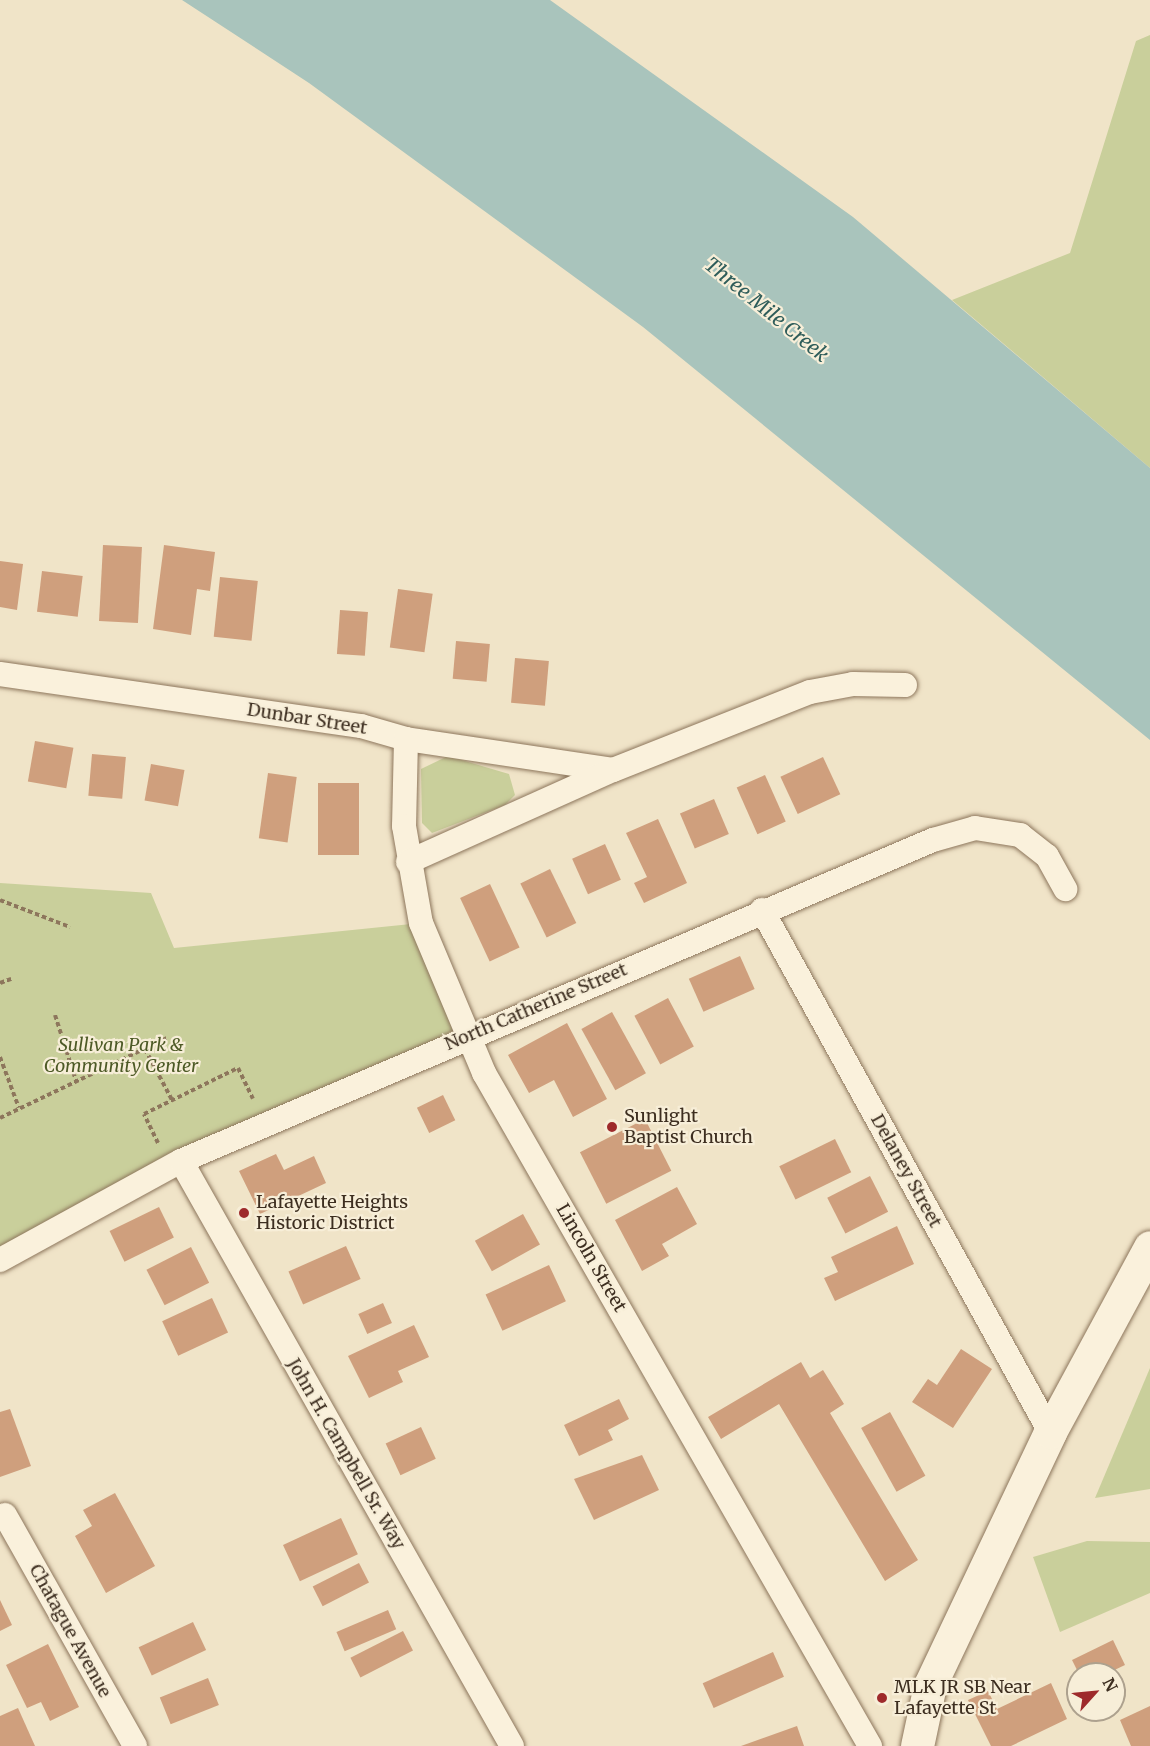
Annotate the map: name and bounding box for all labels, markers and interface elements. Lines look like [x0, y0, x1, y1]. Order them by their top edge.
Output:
water label: Three Mile Creek [700, 252, 834, 366]
street label: Dunbar Street [245, 699, 369, 739]
street label: North Catherine Street [442, 959, 630, 1055]
park label: Sullivan Park & Community Center [44, 1035, 198, 1078]
place label: Sunlight Baptist Church [624, 1106, 753, 1148]
street label: Delaney Street [866, 1111, 946, 1231]
marker: Sunlight Baptist Church [605, 1120, 619, 1134]
place label: Lafayette Heights Historic District [256, 1192, 408, 1234]
street label: Lincoln Street [551, 1200, 631, 1316]
marker: Lafayette Heights Historic District [237, 1206, 251, 1220]
street label: John H. Campbell Sr. Way [282, 1355, 410, 1553]
street label: Chatague Avenue [24, 1561, 116, 1701]
north arrow [1066, 1662, 1126, 1722]
text: N [1098, 1675, 1122, 1695]
place label: MLK JR SB Near Lafayette St [894, 1677, 1031, 1720]
marker: MLK JR SB Near Lafayette St [875, 1691, 889, 1705]

